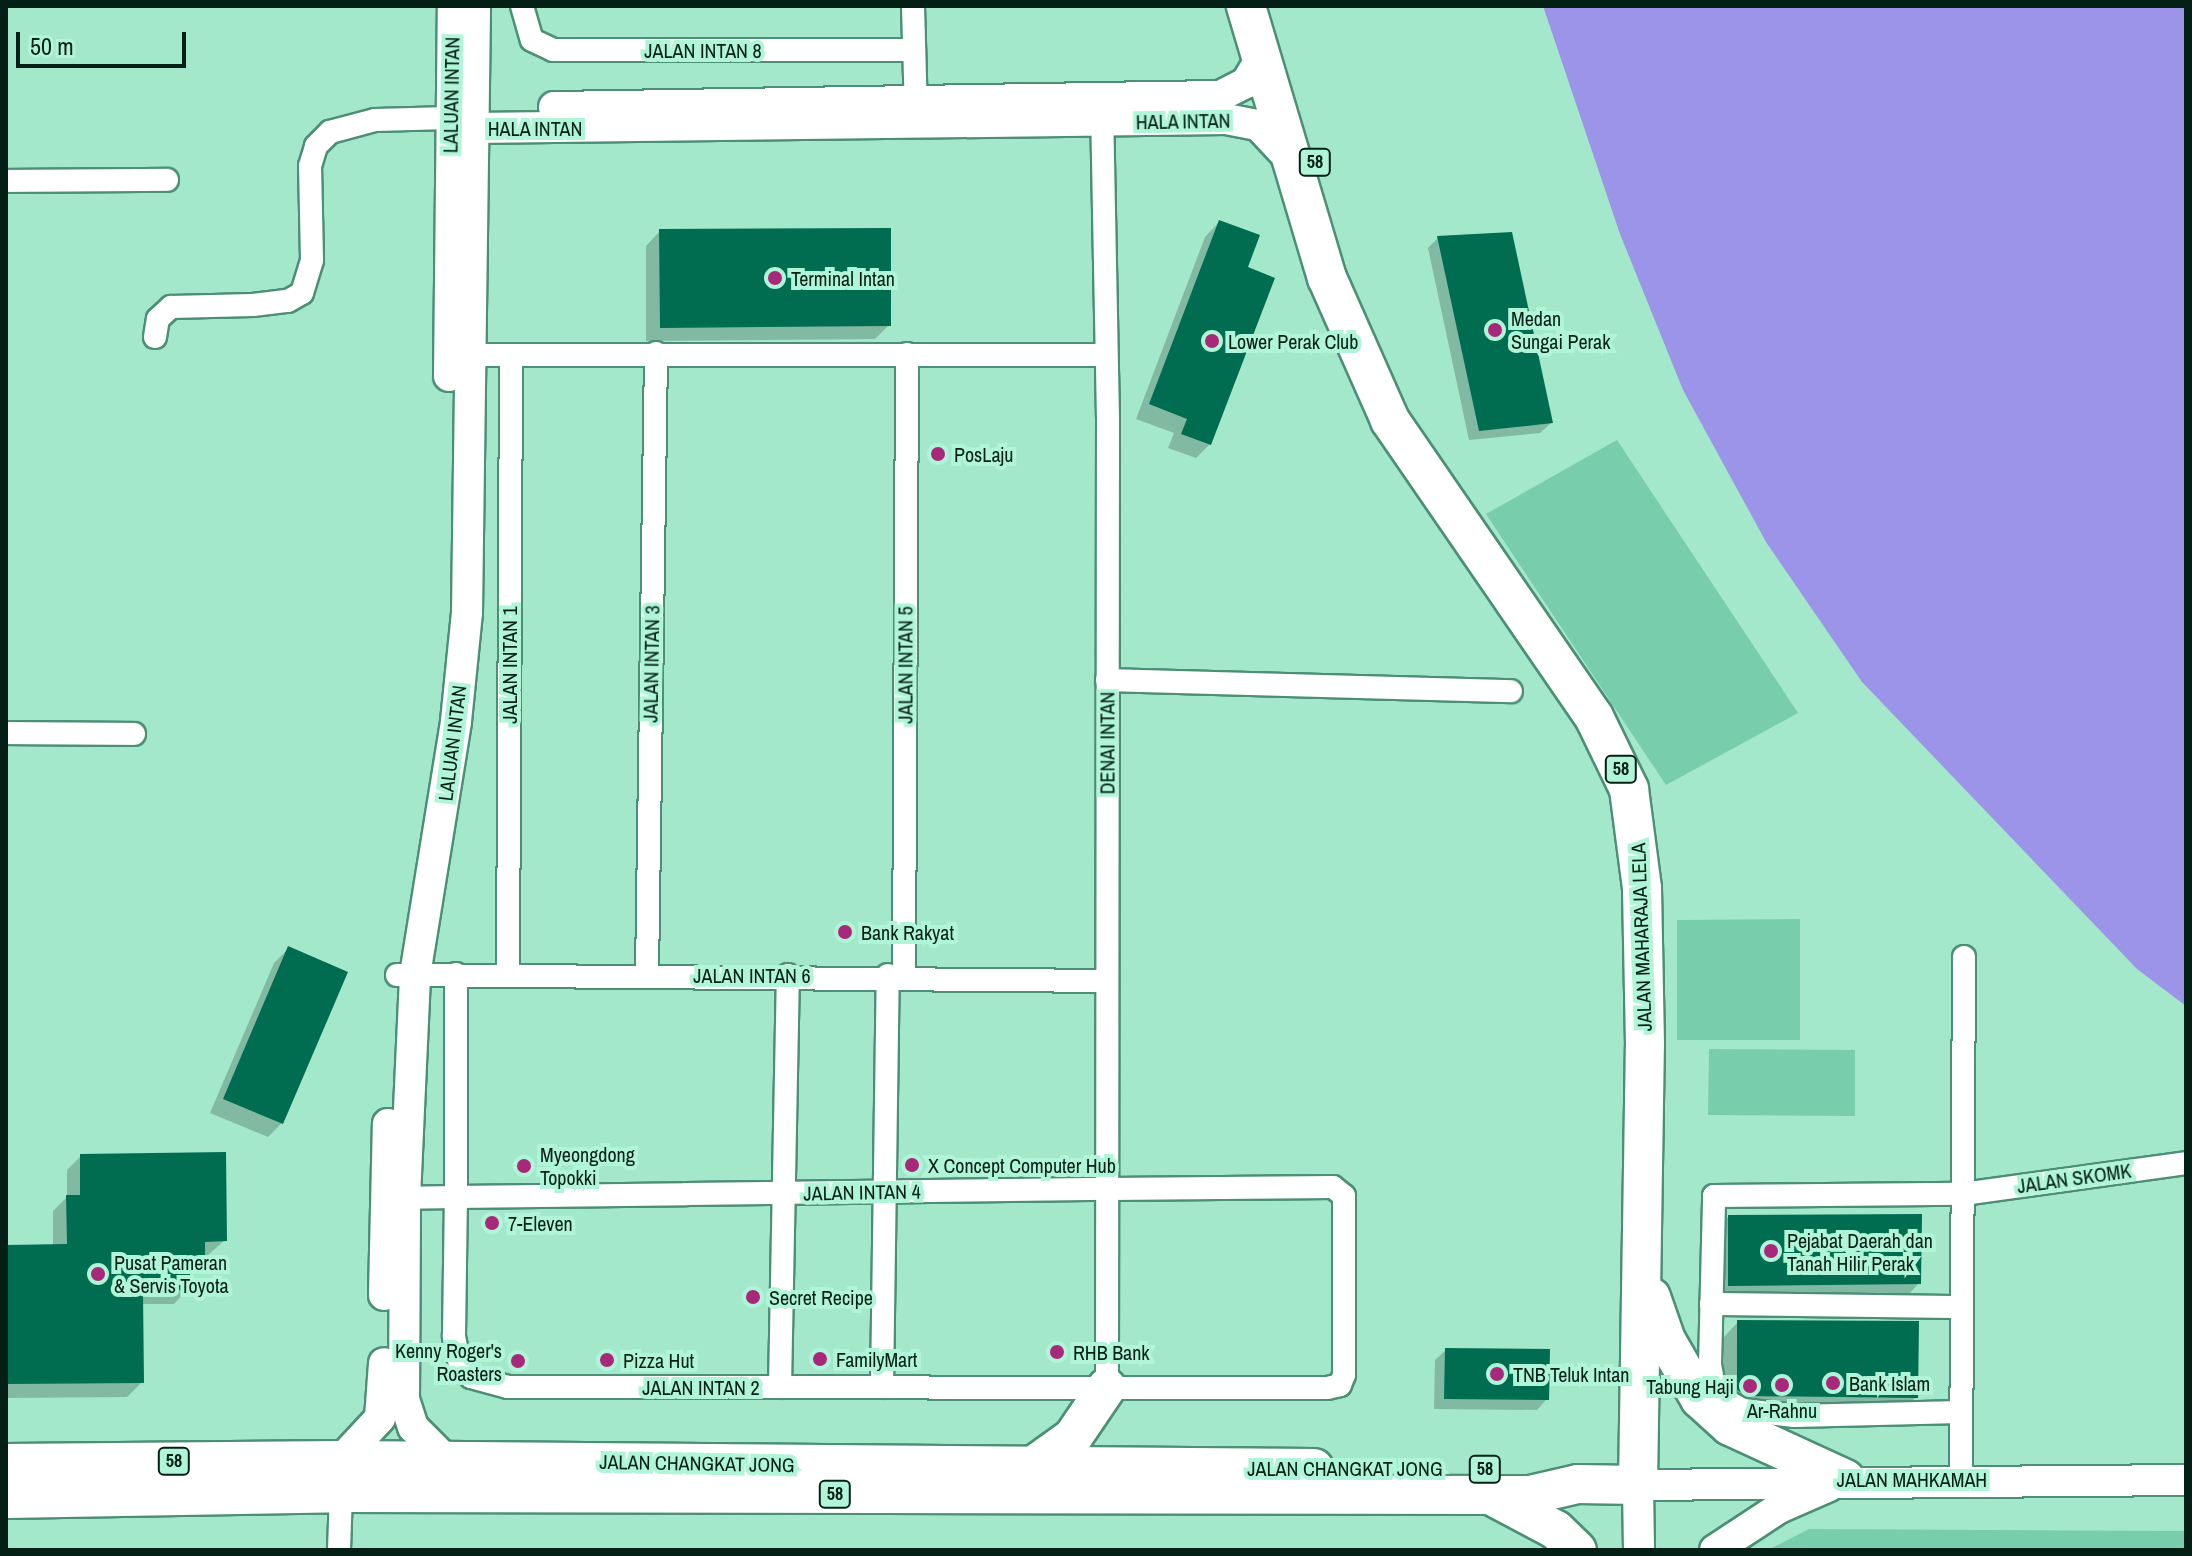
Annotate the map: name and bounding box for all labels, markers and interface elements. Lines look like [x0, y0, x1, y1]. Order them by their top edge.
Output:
scale bar [20, 16, 190, 66]
text: 50 m [30, 30, 74, 62]
street label: LALUAN INTAN [438, 37, 464, 153]
street label: JALAN INTAN 8 [644, 38, 762, 62]
street label: HALA INTAN [1135, 108, 1231, 134]
street label: HALA INTAN [487, 116, 583, 140]
road number: 58 [1297, 148, 1333, 176]
place label: Terminal Intan [791, 266, 895, 290]
marker: Terminal Intan [766, 269, 784, 287]
place label: Medan Sungai Perak [1511, 306, 1610, 353]
marker: Medan Sungai Perak [1486, 321, 1504, 339]
place label: Lower Perak Club [1228, 329, 1358, 353]
marker: Lower Perak Club [1203, 332, 1221, 350]
place label: PosLaju [954, 442, 1013, 466]
marker: PosLaju [929, 445, 947, 463]
street label: JALAN INTAN 3 [638, 605, 664, 723]
street label: JALAN INTAN 1 [497, 606, 521, 724]
street label: JALAN INTAN 5 [893, 606, 917, 724]
street label: LALUAN INTAN [433, 684, 471, 802]
street label: DENAI INTAN [1095, 692, 1119, 794]
road number: 58 [1603, 755, 1639, 783]
street label: JALAN MAHARAJA LELA [1626, 842, 1656, 1032]
place label: Bank Rakyat [861, 920, 954, 944]
marker: Bank Rakyat [836, 923, 854, 941]
street label: JALAN INTAN 6 [693, 963, 811, 987]
place label: Myeongdong Topokki [540, 1142, 635, 1189]
place label: X Concept Computer Hub [928, 1153, 1116, 1177]
marker: X Concept Computer Hub [903, 1156, 921, 1174]
marker: Myeongdong Topokki [515, 1157, 533, 1175]
street label: JALAN SKOMK [2015, 1158, 2133, 1198]
street label: JALAN INTAN 4 [803, 1179, 921, 1205]
place label: 7-Eleven [508, 1211, 573, 1235]
marker: 7-Eleven [483, 1214, 501, 1232]
place label: Pejabat Daerah dan Tanah Hilir Perak [1787, 1228, 1933, 1275]
marker: Pejabat Daerah dan Tanah Hilir Perak [1762, 1242, 1780, 1260]
place label: Pusat Pameran & Servis Toyota [114, 1250, 229, 1297]
marker: Pusat Pameran & Servis Toyota [89, 1265, 107, 1283]
place label: Secret Recipe [769, 1285, 873, 1309]
marker: Secret Recipe [744, 1288, 762, 1306]
place label: Kenny Roger's Roasters [395, 1338, 502, 1385]
place label: RHB Bank [1073, 1340, 1150, 1364]
marker: RHB Bank [1048, 1343, 1066, 1361]
place label: FamilyMart [836, 1347, 917, 1371]
place label: Pizza Hut [623, 1348, 694, 1372]
marker: FamilyMart [811, 1350, 829, 1368]
marker: Pizza Hut [598, 1351, 616, 1369]
marker: Kenny Roger's Roasters [509, 1352, 527, 1370]
place label: TNB Teluk Intan [1513, 1362, 1630, 1386]
marker: TNB Teluk Intan [1488, 1365, 1506, 1383]
place label: Bank Islam [1849, 1371, 1930, 1395]
place label: Tabung Haji [1646, 1374, 1734, 1398]
marker: Bank Islam [1824, 1374, 1842, 1392]
street label: JALAN INTAN 2 [642, 1375, 760, 1399]
marker: Ar-Rahnu [1773, 1376, 1791, 1394]
marker: Tabung Haji [1741, 1377, 1759, 1395]
place label: Ar-Rahnu [1747, 1398, 1817, 1422]
road number: 58 [156, 1447, 192, 1475]
street label: JALAN CHANGKAT JONG [599, 1449, 795, 1477]
road number: 58 [1467, 1455, 1503, 1483]
street label: JALAN CHANGKAT JONG [1247, 1456, 1443, 1480]
street label: JALAN MAHKAMAH [1837, 1467, 1987, 1491]
road number: 58 [817, 1480, 853, 1508]

